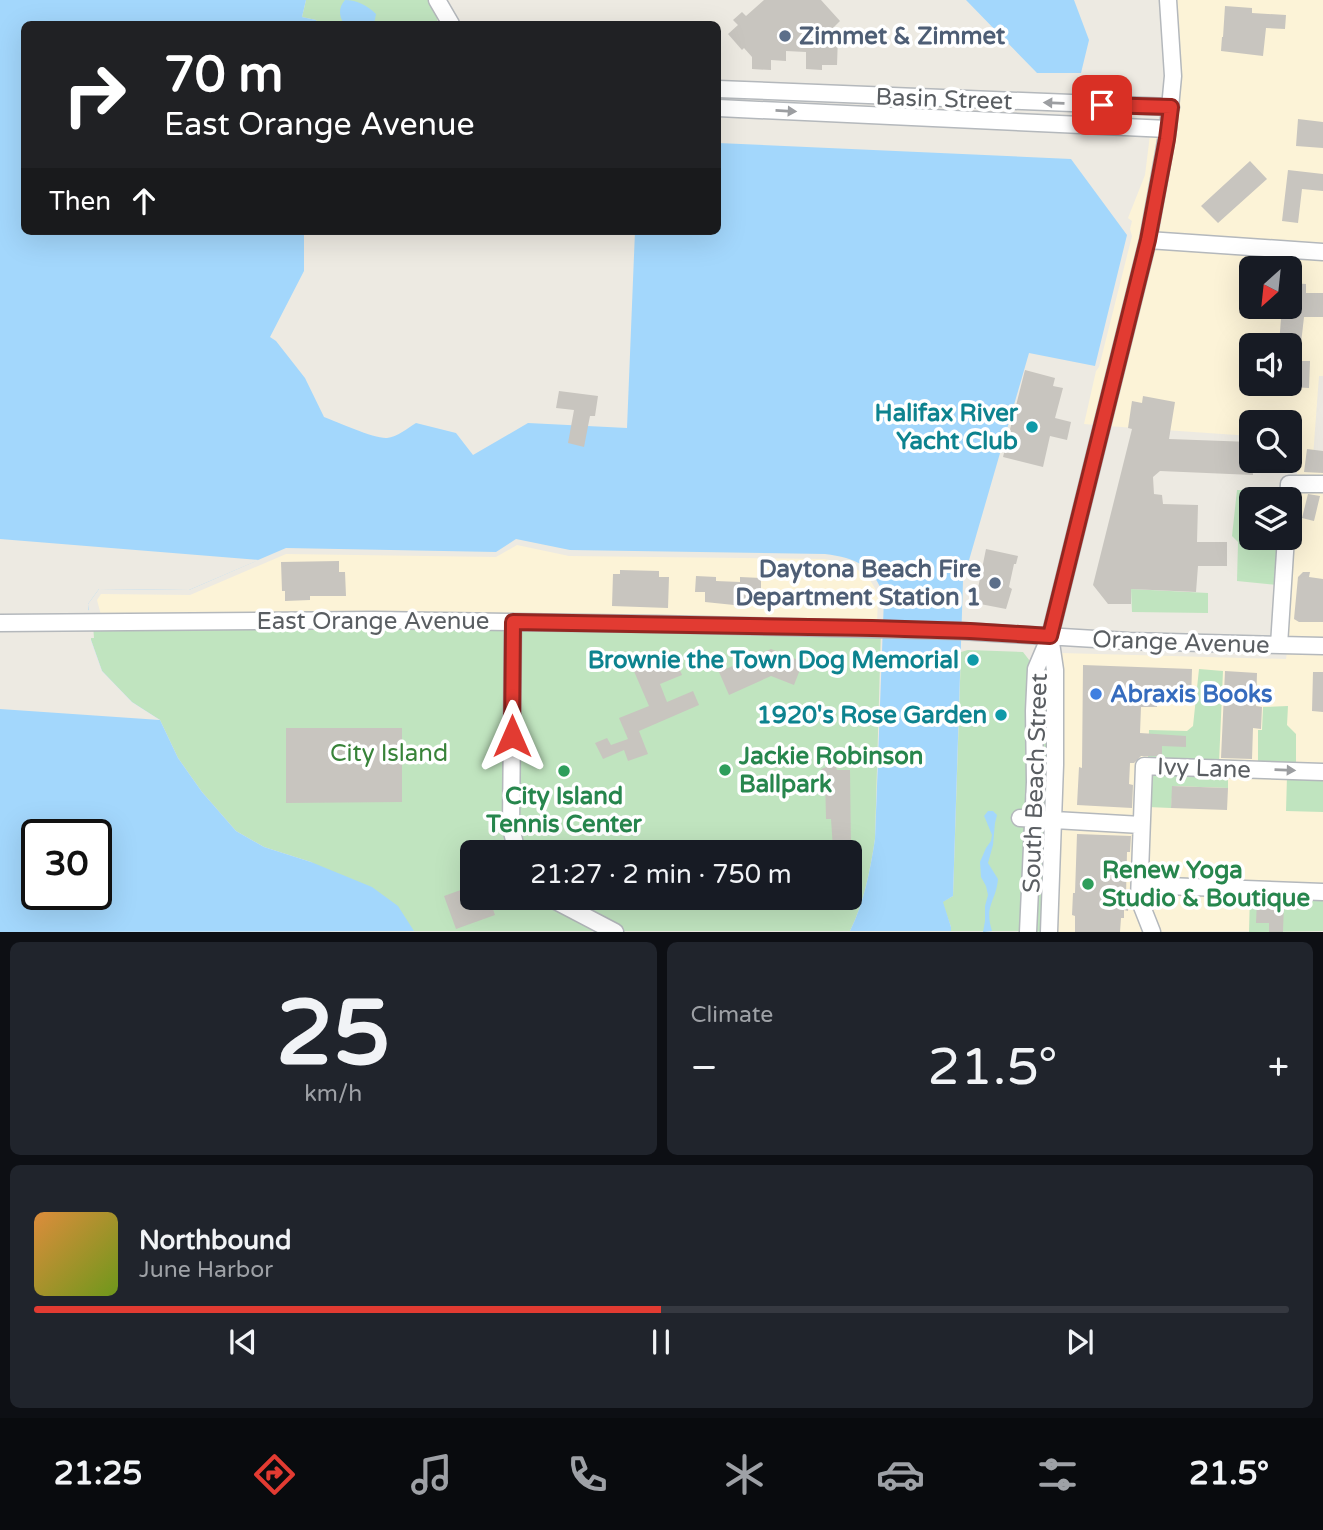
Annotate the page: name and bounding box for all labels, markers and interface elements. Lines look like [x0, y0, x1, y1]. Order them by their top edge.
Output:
place label: Zimmet & Zimmet [799, 22, 1006, 51]
marker: Zimmet & Zimmet [777, 28, 793, 44]
text: 70 m [164, 46, 283, 105]
icon: right [49, 49, 140, 140]
pin [1072, 75, 1132, 135]
street label: Basin Street [875, 83, 1013, 116]
icon: arrive [1083, 86, 1121, 124]
one-way arrow [1043, 98, 1065, 109]
text: East Orange Avenue [164, 106, 475, 144]
one-way arrow [775, 106, 797, 117]
icon: ahead [125, 182, 163, 220]
text: Then [49, 186, 111, 217]
north arrow [1239, 256, 1302, 318]
map controls [1239, 256, 1302, 550]
button: sound [1239, 333, 1302, 396]
place label: Halifax River Yacht Club [875, 399, 1019, 456]
button: search [1239, 410, 1302, 473]
marker: Halifax River Yacht Club [1024, 419, 1040, 435]
button: layers [1239, 487, 1302, 550]
place label: Daytona Beach Fire Department Station 1 [735, 555, 981, 612]
marker: Daytona Beach Fire Department Station 1 [987, 575, 1003, 591]
street label: East Orange Avenue [257, 607, 489, 636]
street label: Orange Avenue [1092, 625, 1270, 660]
place label: Brownie the Town Dog Memorial [588, 646, 959, 675]
marker: Brownie the Town Dog Memorial [965, 652, 981, 668]
street label: South Beach Street [1017, 673, 1054, 893]
place label: Abraxis Books [1110, 680, 1272, 709]
marker: Abraxis Books [1088, 686, 1104, 702]
position arrow [475, 699, 549, 773]
place label: 1920's Rose Garden [757, 701, 987, 730]
marker: 1920's Rose Garden [993, 707, 1009, 723]
park label: City Island [330, 739, 448, 768]
place label: Jackie Robinson Ballpark [738, 742, 924, 799]
street label: Ivy Lane [1157, 752, 1251, 785]
marker: Jackie Robinson Ballpark [717, 762, 733, 778]
marker: City Island Tennis Center [556, 763, 572, 779]
one-way arrow [1274, 765, 1296, 776]
place label: City Island Tennis Center [485, 782, 643, 839]
speed limit sign: 30 [21, 819, 112, 910]
place label: Renew Yoga Studio & Boutique [1102, 856, 1310, 913]
text: 21:27 · 2 min · 750 m [530, 859, 792, 890]
marker: Renew Yoga Studio & Boutique [1080, 876, 1096, 892]
text: 25 [276, 979, 390, 1089]
text: Climate [691, 1001, 773, 1029]
text: 21.5° [928, 1036, 1058, 1099]
text: − [691, 1045, 718, 1091]
text: + [1268, 1045, 1289, 1091]
text: km/h [304, 1080, 362, 1108]
text: Northbound [139, 1225, 291, 1256]
text: June Harbor [139, 1256, 273, 1284]
icon: previous [224, 1323, 262, 1361]
icon: pause [642, 1323, 680, 1361]
icon: next [1061, 1323, 1099, 1361]
icon: directions [250, 1450, 299, 1499]
icon: music [407, 1450, 456, 1499]
icon: phone [563, 1450, 612, 1499]
icon: climate [720, 1450, 769, 1499]
icon: car [876, 1450, 925, 1499]
icon: filters [1033, 1450, 1082, 1499]
text: 21:25 [54, 1455, 142, 1493]
text: 21.5° [1189, 1455, 1269, 1493]

